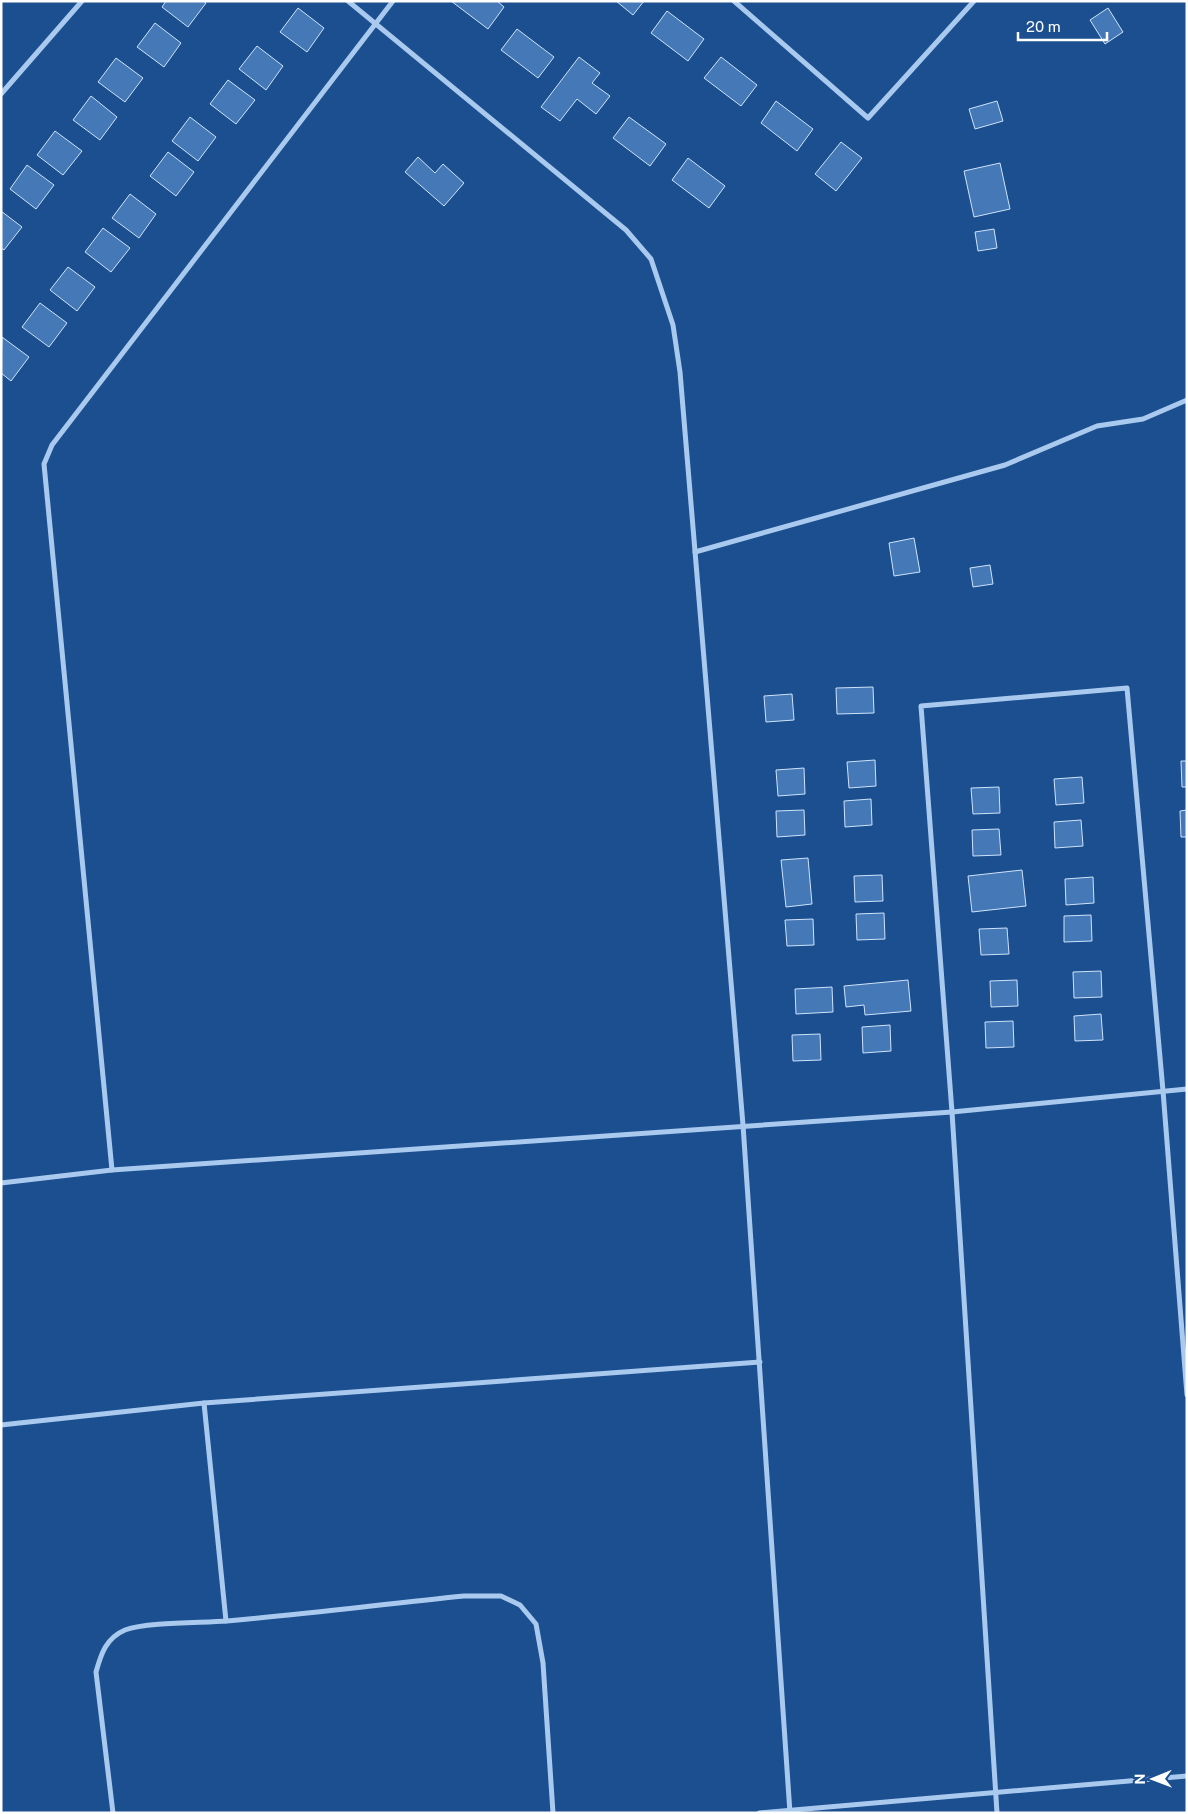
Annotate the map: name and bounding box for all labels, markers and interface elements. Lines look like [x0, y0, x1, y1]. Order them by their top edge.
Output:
scale bar [1018, 10, 1107, 42]
text: 20 m [1026, 18, 1061, 35]
north arrow [1128, 1754, 1178, 1804]
text: N [1132, 1774, 1148, 1785]

